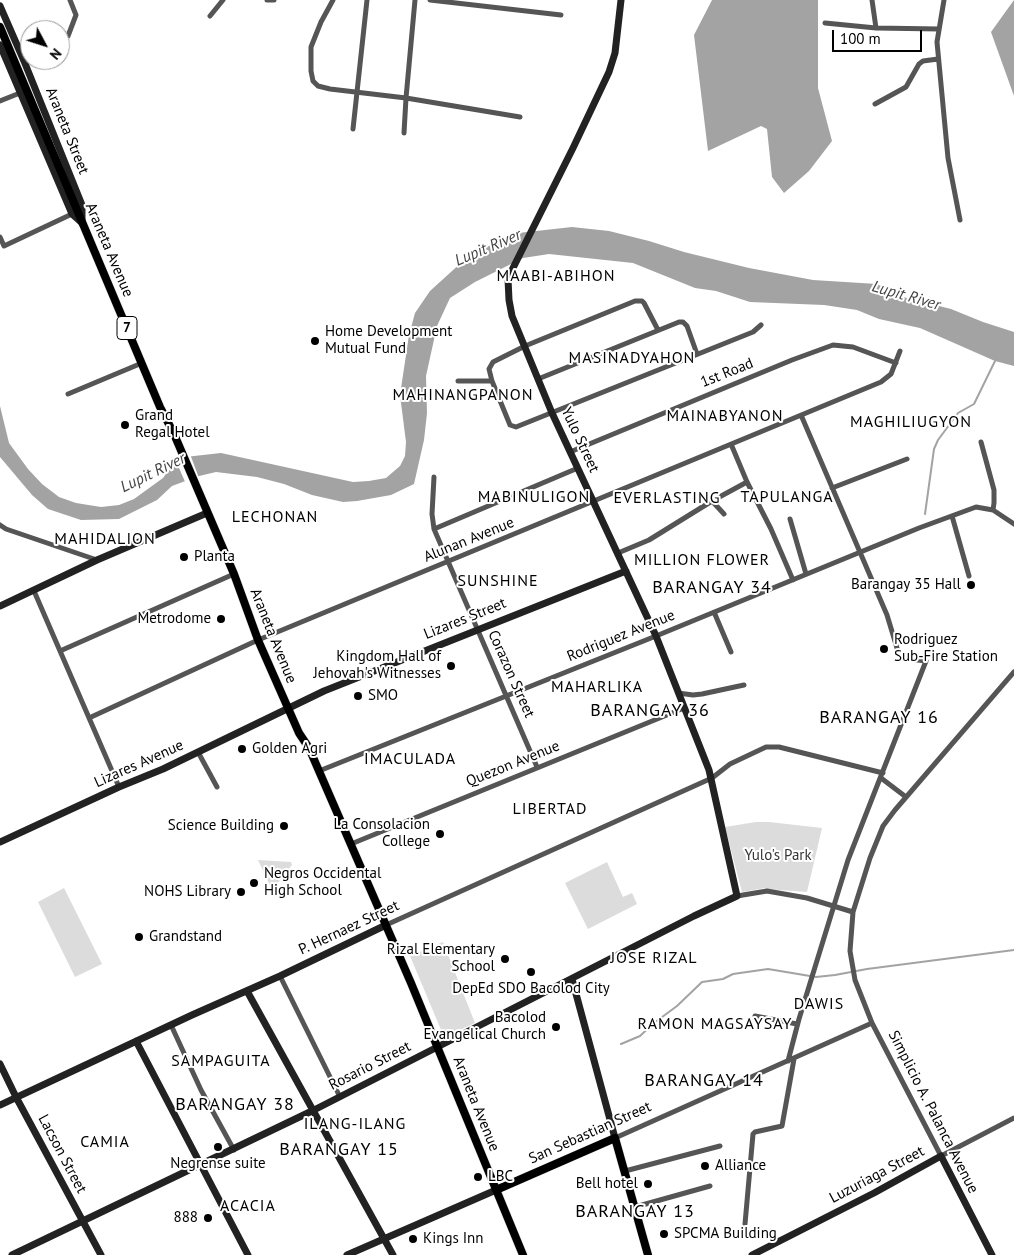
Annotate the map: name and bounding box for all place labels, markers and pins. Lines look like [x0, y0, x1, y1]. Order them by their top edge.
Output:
place label: Home Development Mutual Fund [325, 323, 452, 358]
marker: Home Development Mutual Fund [309, 335, 321, 347]
place label: Grand Regal Hotel [135, 407, 210, 442]
marker: Grand Regal Hotel [119, 419, 131, 431]
place label: Planta [194, 548, 235, 566]
marker: Planta [178, 551, 190, 563]
place label: Barangay 35 Hall [851, 576, 961, 594]
marker: Barangay 35 Hall [965, 579, 977, 591]
place label: Metrodome [137, 610, 211, 628]
marker: Metrodome [215, 613, 227, 625]
place label: Rodriguez Sub-Fire Station [894, 631, 998, 666]
marker: Rodriguez Sub-Fire Station [878, 643, 890, 655]
place label: Kingdom Hall of Jehovah's Witnesses [314, 648, 441, 683]
marker: Kingdom Hall of Jehovah's Witnesses [445, 660, 457, 672]
place label: SMO [368, 687, 398, 705]
marker: SMO [352, 690, 364, 702]
place label: Golden Agri [252, 740, 327, 758]
marker: Golden Agri [236, 743, 248, 755]
place label: La Consolacion College [334, 816, 430, 851]
place label: Science Building [168, 817, 274, 835]
marker: Science Building [278, 820, 290, 832]
marker: La Consolacion College [434, 828, 446, 840]
place label: Negros Occidental High School [264, 865, 381, 900]
marker: Negros Occidental High School [248, 877, 260, 889]
place label: NOHS Library [144, 883, 231, 901]
marker: NOHS Library [235, 886, 247, 898]
place label: Grandstand [149, 928, 222, 946]
marker: Grandstand [133, 931, 145, 943]
place label: Rizal Elementary School [387, 941, 495, 976]
marker: Rizal Elementary School [499, 953, 511, 965]
marker: DepEd SDO Bacolod City [525, 966, 537, 978]
place label: DepEd SDO Bacolod City [452, 980, 610, 998]
place label: Bacolod Evangelical Church [423, 1009, 546, 1044]
marker: Bacolod Evangelical Church [550, 1021, 562, 1033]
marker: Negrense suite [212, 1141, 224, 1153]
place label: Negrense suite [170, 1155, 266, 1173]
place label: Alliance [715, 1157, 766, 1175]
marker: Alliance [699, 1160, 711, 1172]
place label: LBC [488, 1168, 513, 1186]
marker: LBC [472, 1171, 484, 1183]
place label: Bell hotel [576, 1175, 638, 1193]
marker: Bell hotel [642, 1178, 654, 1190]
place label: 888 [173, 1209, 198, 1227]
marker: 888 [202, 1212, 214, 1224]
place label: SPCMA Building [674, 1225, 777, 1243]
marker: SPCMA Building [658, 1228, 670, 1240]
place label: Kings Inn [423, 1230, 484, 1248]
marker: Kings Inn [407, 1233, 419, 1245]

